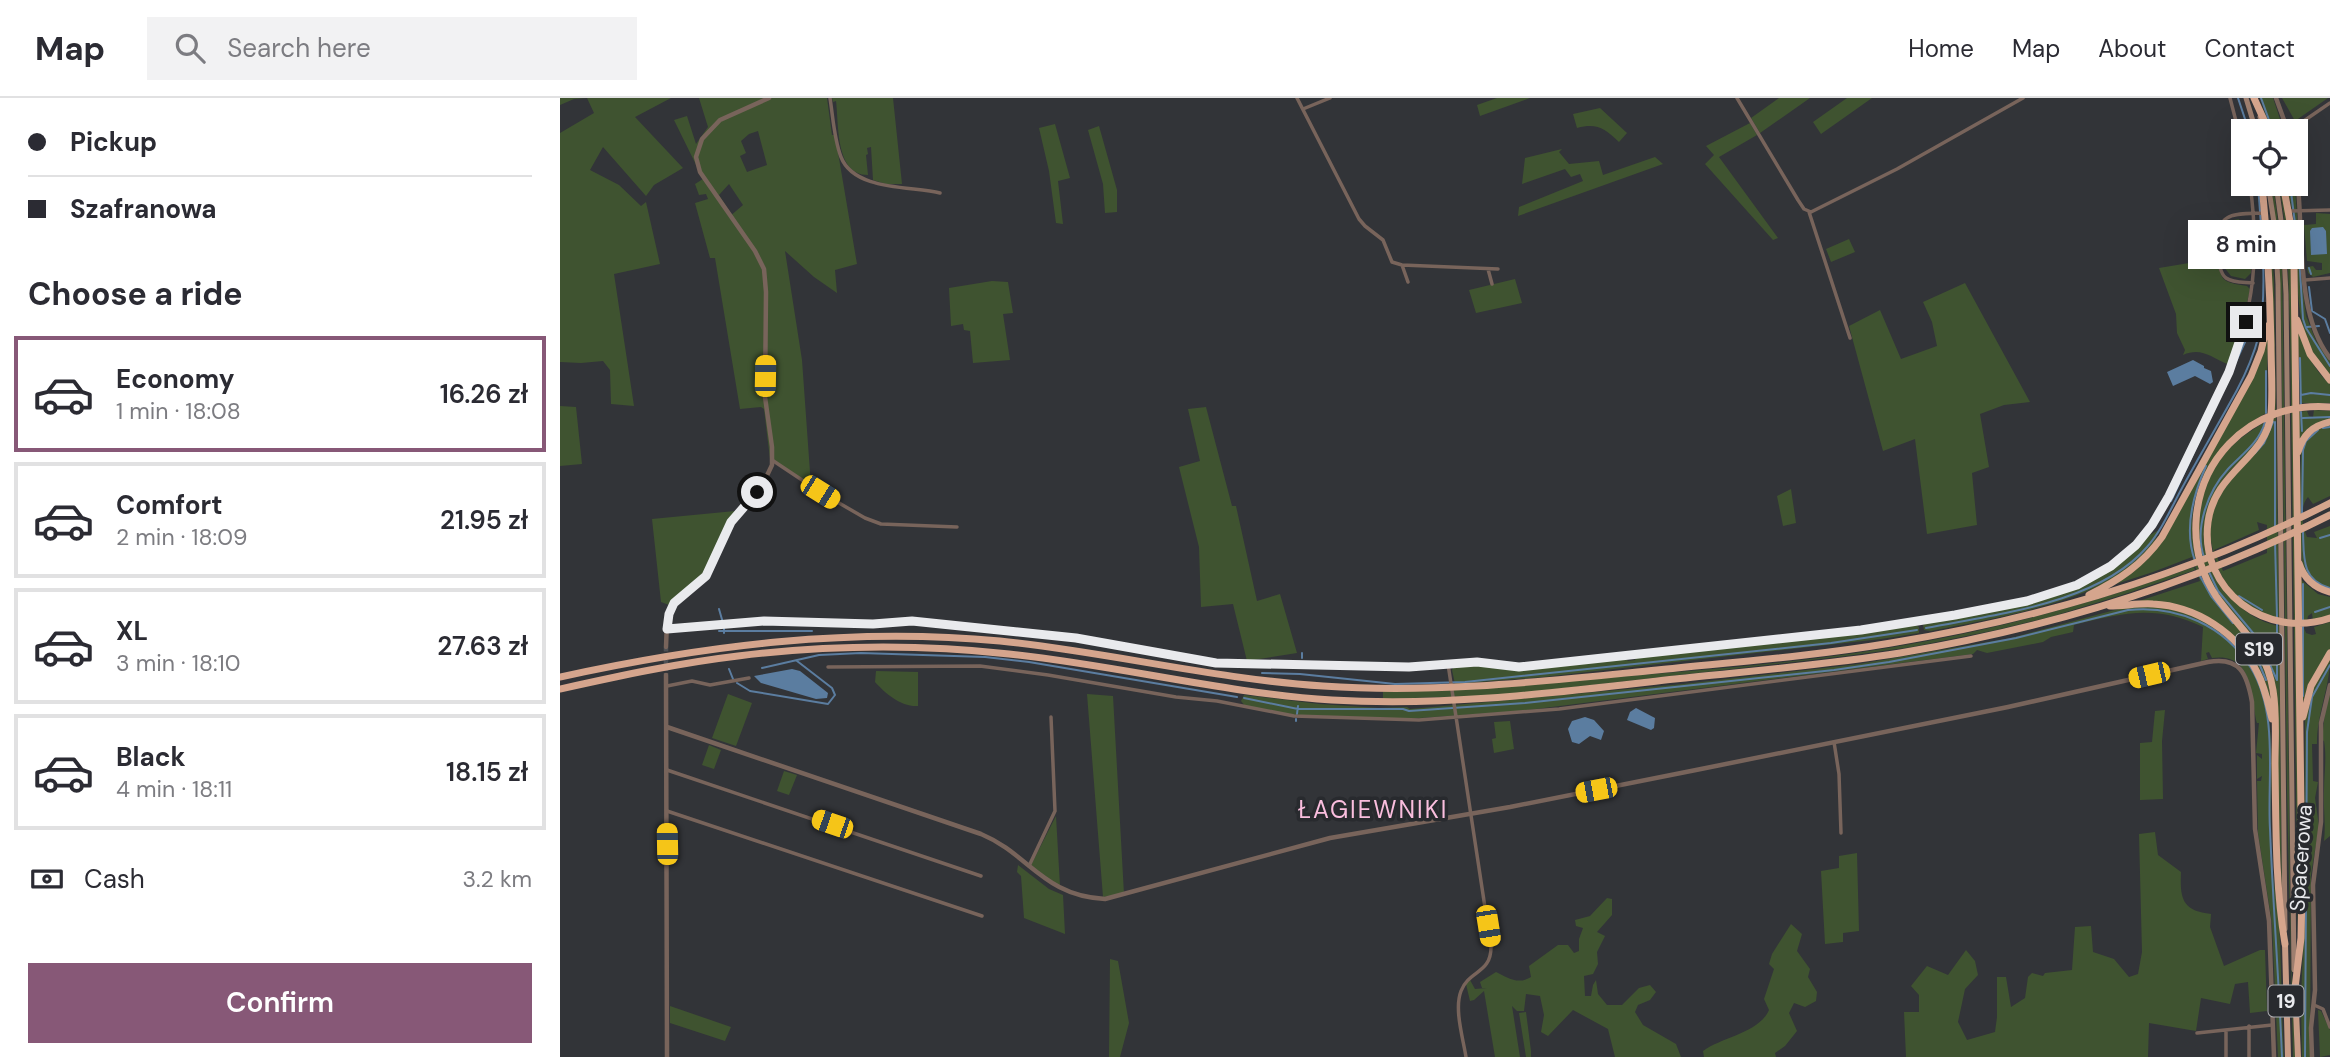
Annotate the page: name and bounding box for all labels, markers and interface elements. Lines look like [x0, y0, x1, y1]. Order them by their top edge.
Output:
search box [147, 17, 637, 80]
text: Map [35, 27, 105, 70]
icon: search [171, 29, 209, 67]
text: Search here [227, 31, 371, 65]
text: Home [1908, 33, 1974, 64]
text: Map [2012, 33, 2060, 64]
text: About [2098, 33, 2167, 64]
text: Contact [2205, 33, 2295, 64]
map controls [2231, 119, 2308, 196]
button: locate [2231, 119, 2308, 196]
text: Pickup [70, 125, 157, 159]
text: Szafranowa [70, 192, 217, 226]
callout: 8 min [2188, 220, 2304, 270]
text: 8 min [2215, 229, 2277, 259]
text: Choose a ride [28, 273, 243, 315]
route end [2230, 306, 2262, 338]
car [755, 355, 776, 397]
text: Economy [116, 362, 234, 396]
icon: car [32, 363, 95, 426]
text: 16.26 zł [440, 377, 528, 411]
text: 1 min · 18:08 [116, 396, 241, 426]
car [797, 472, 844, 512]
route start [741, 476, 773, 508]
text: Comfort [116, 488, 222, 522]
icon: car [32, 489, 95, 552]
text: 21.95 zł [440, 503, 528, 537]
text: 2 min · 18:09 [116, 522, 247, 552]
text: XL [116, 614, 148, 648]
icon: car [32, 615, 95, 678]
text: 27.63 zł [437, 629, 528, 663]
road number: S19 [2236, 634, 2282, 664]
text: 3 min · 18:10 [116, 648, 240, 678]
car [2127, 660, 2172, 690]
text: Black [116, 740, 186, 774]
icon: car [32, 741, 95, 804]
text: 18.15 zł [446, 755, 528, 789]
text: 4 min · 18:11 [116, 774, 232, 804]
car [1574, 776, 1619, 804]
district label: ŁAGIEWNIKI [1298, 794, 1448, 825]
street label: Spacerowa [2283, 804, 2319, 912]
car [809, 807, 856, 841]
car [657, 823, 678, 865]
icon: cash [28, 860, 66, 898]
text: Cash [84, 862, 145, 896]
text: 3.2 km [462, 864, 532, 894]
car [1475, 904, 1502, 948]
button: Confirm [28, 963, 532, 1043]
road number: 19 [2268, 986, 2304, 1016]

